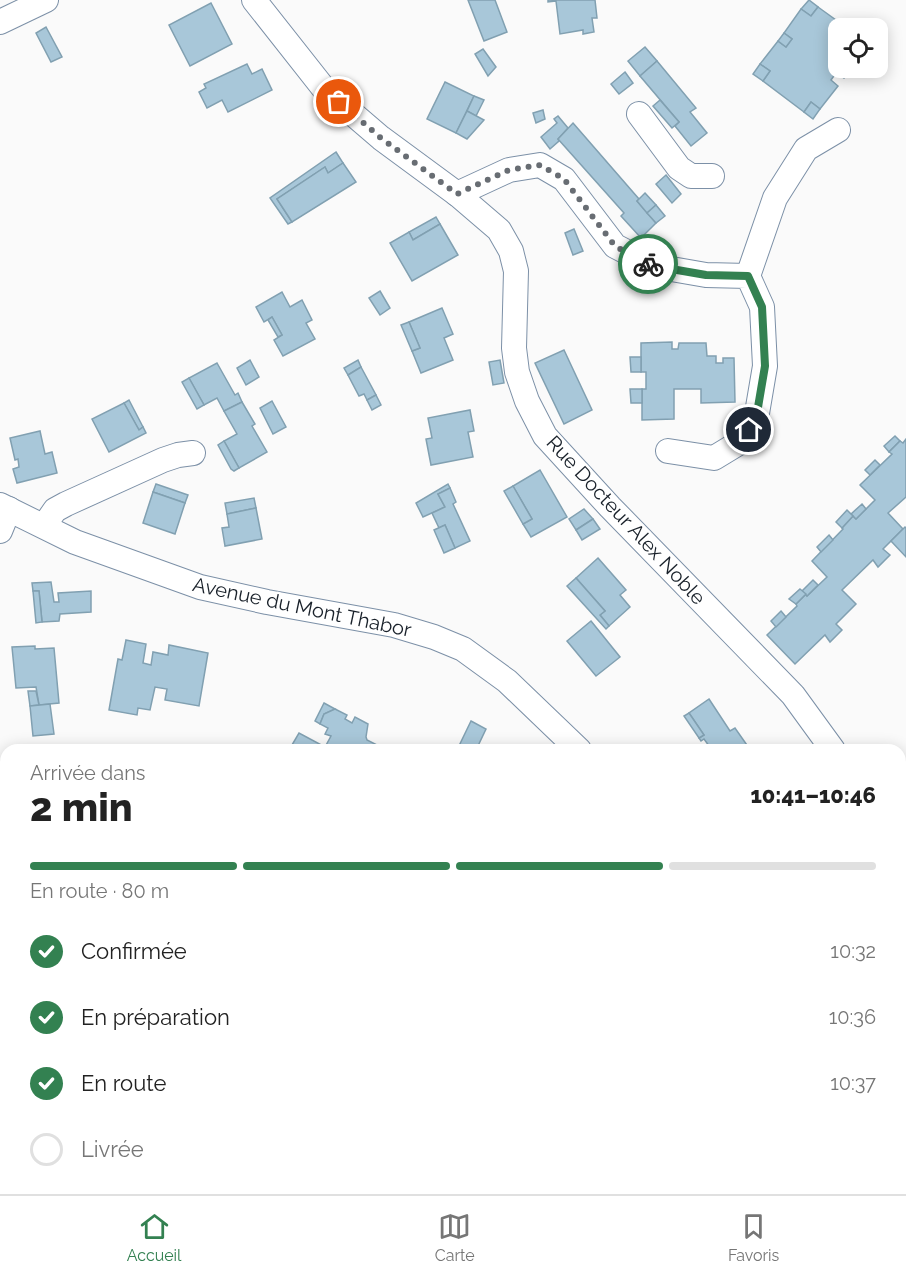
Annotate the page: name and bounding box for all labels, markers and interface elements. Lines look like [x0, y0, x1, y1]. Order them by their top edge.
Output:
map controls [828, 18, 888, 78]
button: locate [828, 18, 888, 78]
pin [313, 76, 364, 127]
icon: bag [322, 85, 355, 118]
courier [618, 234, 678, 294]
icon: bike [632, 248, 665, 281]
pin [723, 404, 774, 455]
icon: home [732, 413, 765, 446]
street label: Rue Docteur Alex Noble [541, 431, 711, 610]
street label: Avenue du Mont Thabor [191, 572, 413, 642]
text: Arrivée dans [30, 761, 145, 785]
text: 10:41–10:46 [750, 782, 876, 808]
text: 2 min [30, 784, 133, 830]
text: En route · 80 m [30, 879, 169, 903]
icon: check [30, 935, 63, 968]
text: Confirmée [81, 938, 187, 964]
text: 10:32 [830, 939, 876, 963]
icon: check [30, 1001, 63, 1034]
text: En préparation [81, 1004, 230, 1030]
text: 10:36 [829, 1005, 876, 1029]
icon: check [30, 1067, 63, 1100]
text: En route [81, 1070, 166, 1096]
text: 10:37 [830, 1071, 876, 1095]
text: Livrée [81, 1136, 144, 1162]
tab: Accueil [127, 1210, 181, 1265]
tab: Carte [435, 1210, 475, 1265]
tab: Favoris [728, 1210, 779, 1265]

